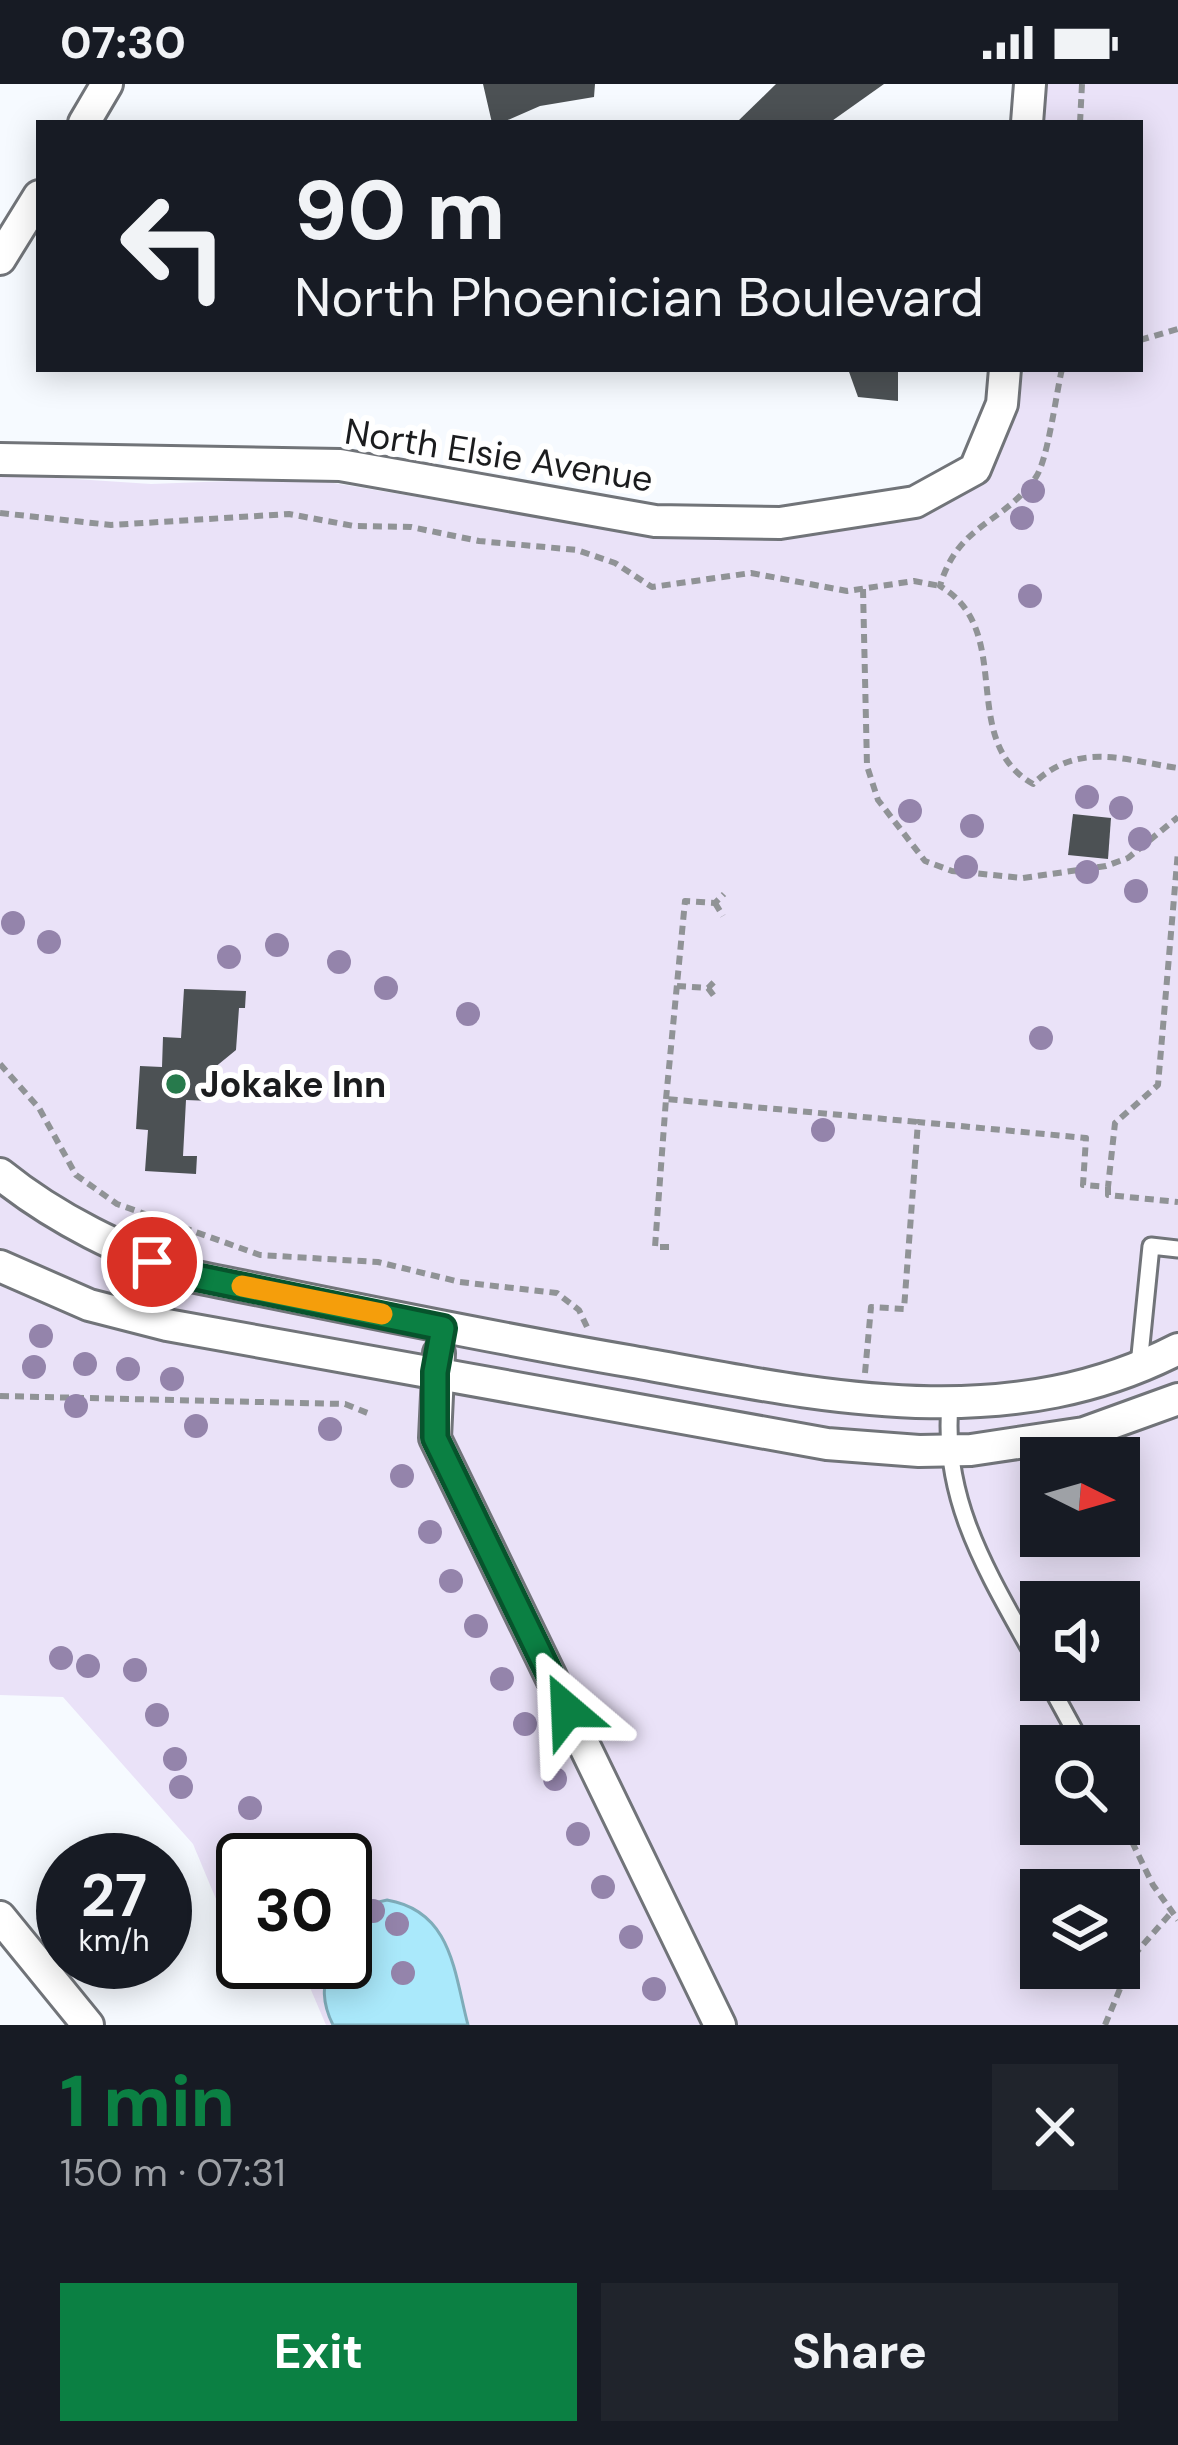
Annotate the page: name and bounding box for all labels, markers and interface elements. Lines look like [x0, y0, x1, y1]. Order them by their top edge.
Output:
text: 07:30 [60, 13, 186, 72]
text: 90 m [294, 156, 505, 265]
icon: left [96, 168, 252, 324]
text: North Phoenician Boulevard [294, 262, 984, 333]
street label: North Elsie Avenue [342, 407, 656, 503]
place label: Jokake Inn [200, 1061, 386, 1108]
marker: Jokake Inn [163, 1071, 189, 1097]
pin [101, 1211, 203, 1313]
icon: arrive [119, 1229, 185, 1295]
north arrow [1020, 1437, 1140, 1557]
map controls [1020, 1437, 1140, 1989]
button: sound [1020, 1581, 1140, 1701]
position arrow [504, 1647, 630, 1773]
button: search [1020, 1725, 1140, 1845]
speed limit sign: 30 [216, 1833, 372, 1989]
text: 27 [81, 1856, 147, 1935]
button: layers [1020, 1869, 1140, 1989]
text: km/h [79, 1921, 149, 1960]
text: 1 min [60, 2055, 235, 2148]
button: close [992, 2064, 1118, 2190]
text: 150 m · 07:31 [60, 2147, 286, 2198]
button: Exit [60, 2283, 577, 2421]
button: Share [601, 2283, 1118, 2421]

